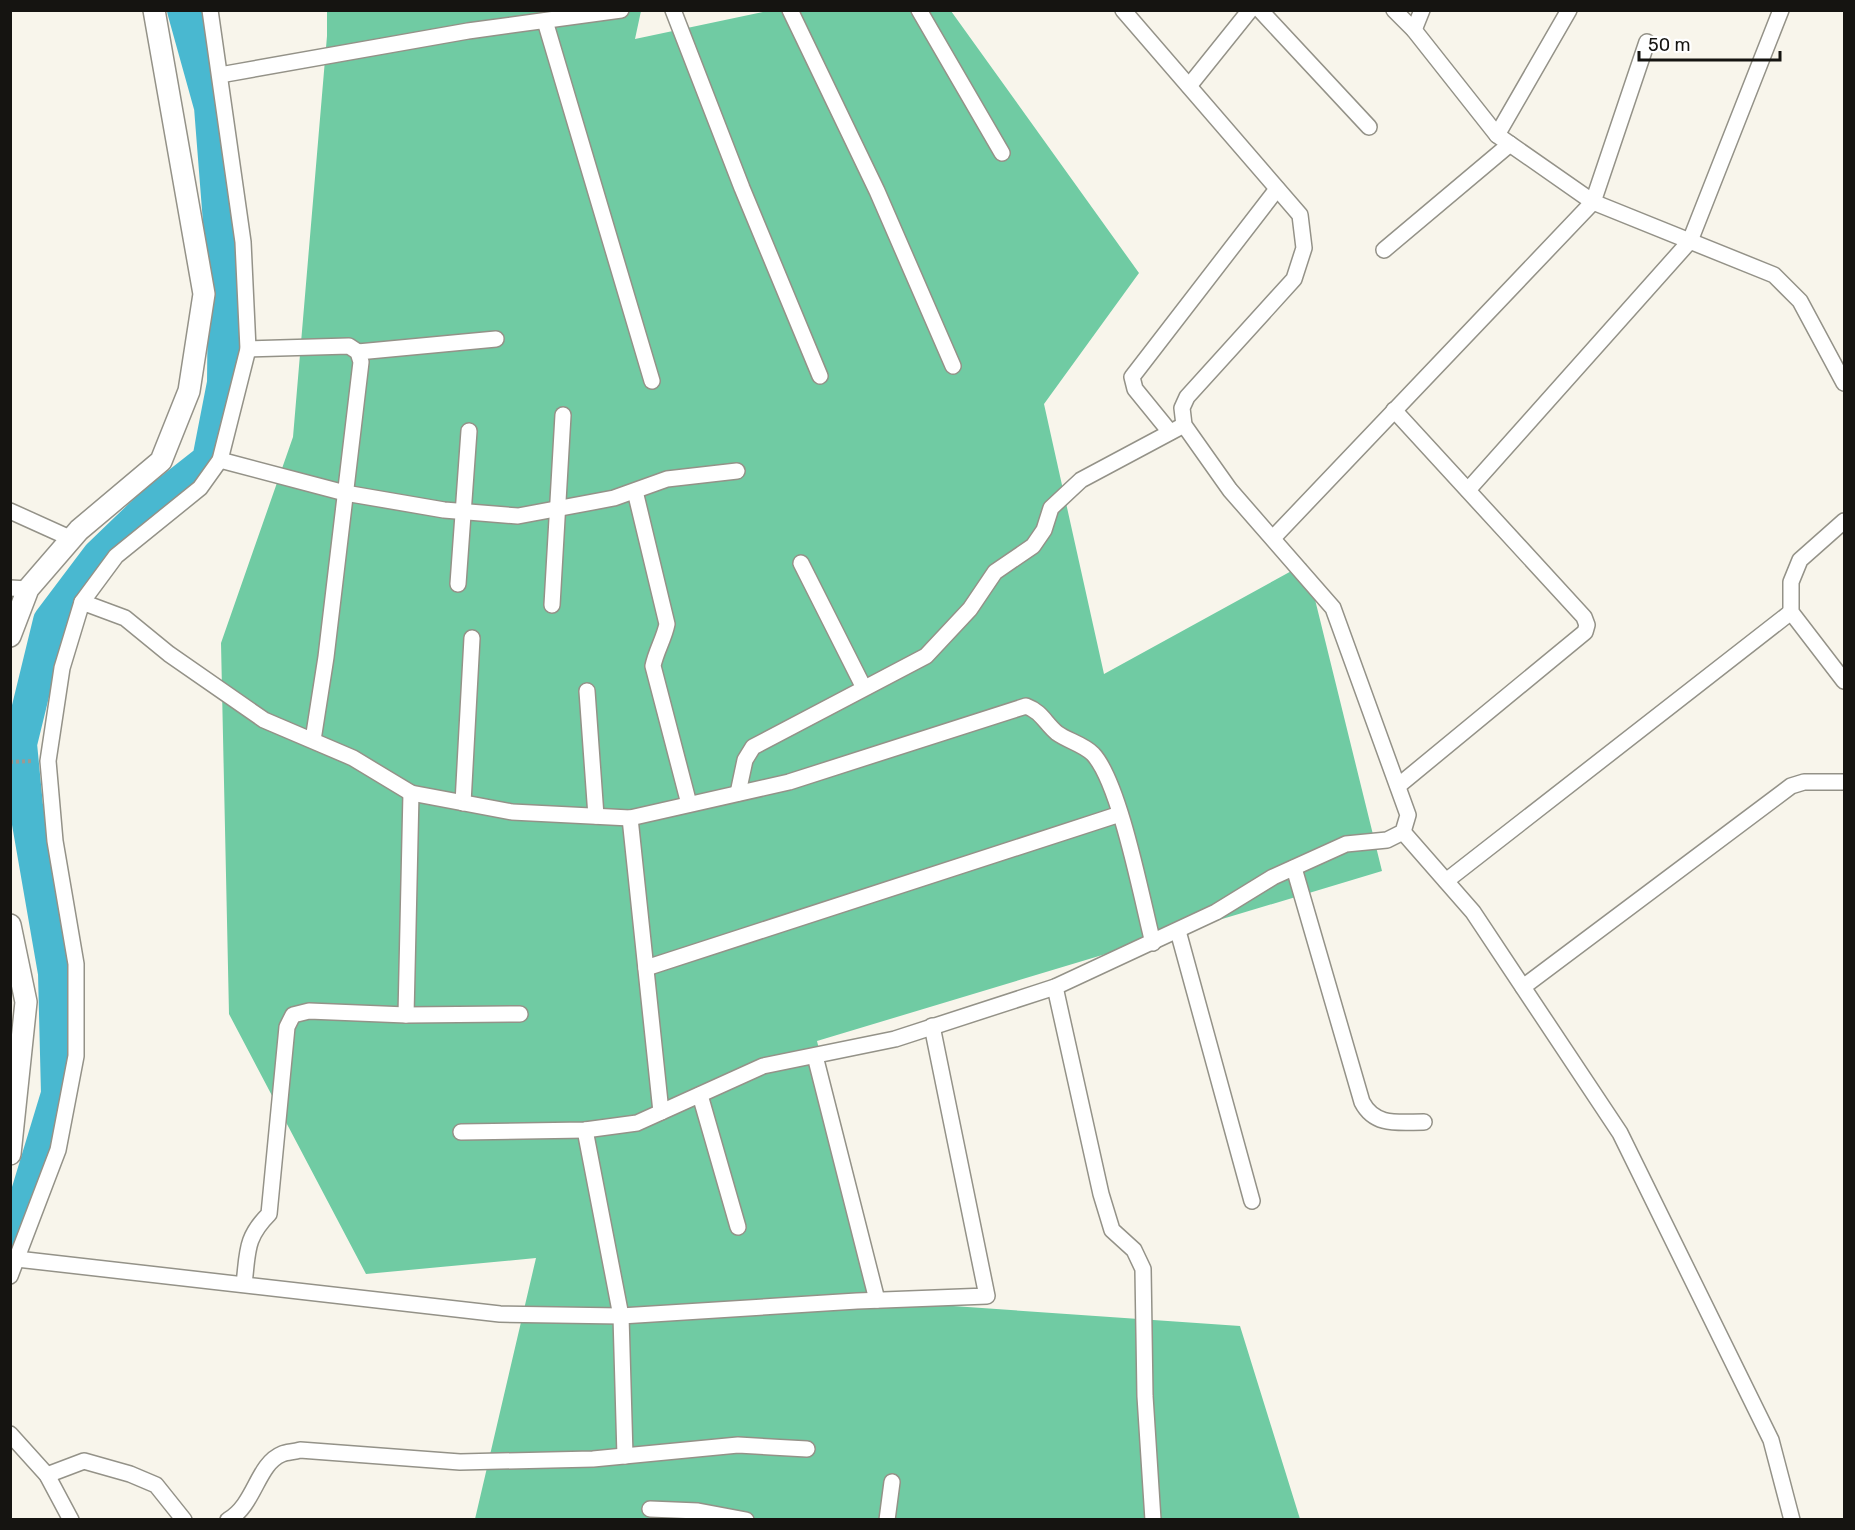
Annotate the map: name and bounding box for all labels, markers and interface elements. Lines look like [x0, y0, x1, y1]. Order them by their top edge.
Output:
scale bar [1639, 24, 1780, 62]
text: 50 m [1648, 34, 1691, 56]

